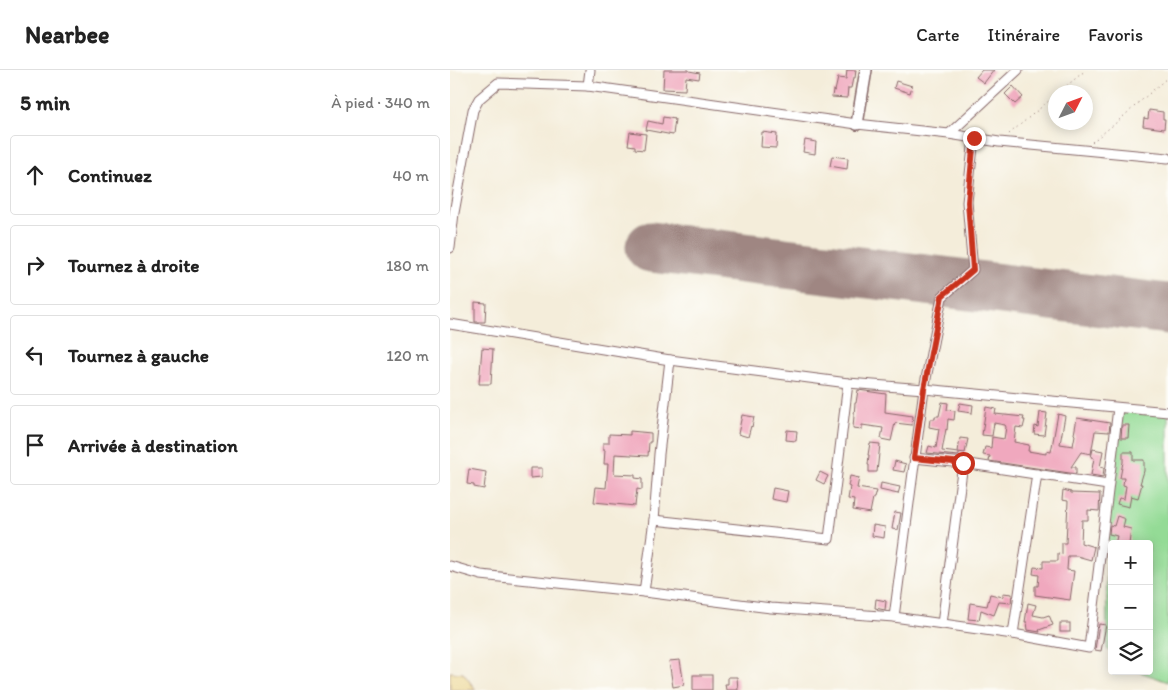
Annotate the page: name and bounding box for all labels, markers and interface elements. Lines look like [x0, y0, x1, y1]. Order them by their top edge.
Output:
text: Nearbee [25, 20, 109, 49]
text: Carte [916, 24, 960, 46]
text: Itinéraire [988, 24, 1060, 46]
text: Favoris [1088, 24, 1143, 46]
north arrow [1048, 85, 1093, 130]
text: 5 min [20, 90, 70, 115]
text: À pied · 340 m [331, 93, 430, 112]
route end [963, 127, 986, 150]
icon: ahead [21, 161, 49, 189]
text: Continuez [68, 164, 152, 187]
text: 40 m [392, 166, 429, 185]
icon: right [21, 251, 49, 279]
text: Tournez à droite [68, 254, 200, 277]
text: 180 m [386, 256, 429, 275]
icon: left [21, 341, 49, 369]
text: Tournez à gauche [68, 344, 209, 367]
text: 120 m [386, 346, 429, 365]
icon: arrive [21, 431, 49, 459]
text: Arrivée à destination [68, 434, 238, 457]
route start [952, 452, 975, 475]
map controls [1108, 540, 1153, 675]
button: + [1108, 540, 1153, 585]
button: − [1108, 585, 1153, 630]
button: layers [1108, 630, 1153, 675]

